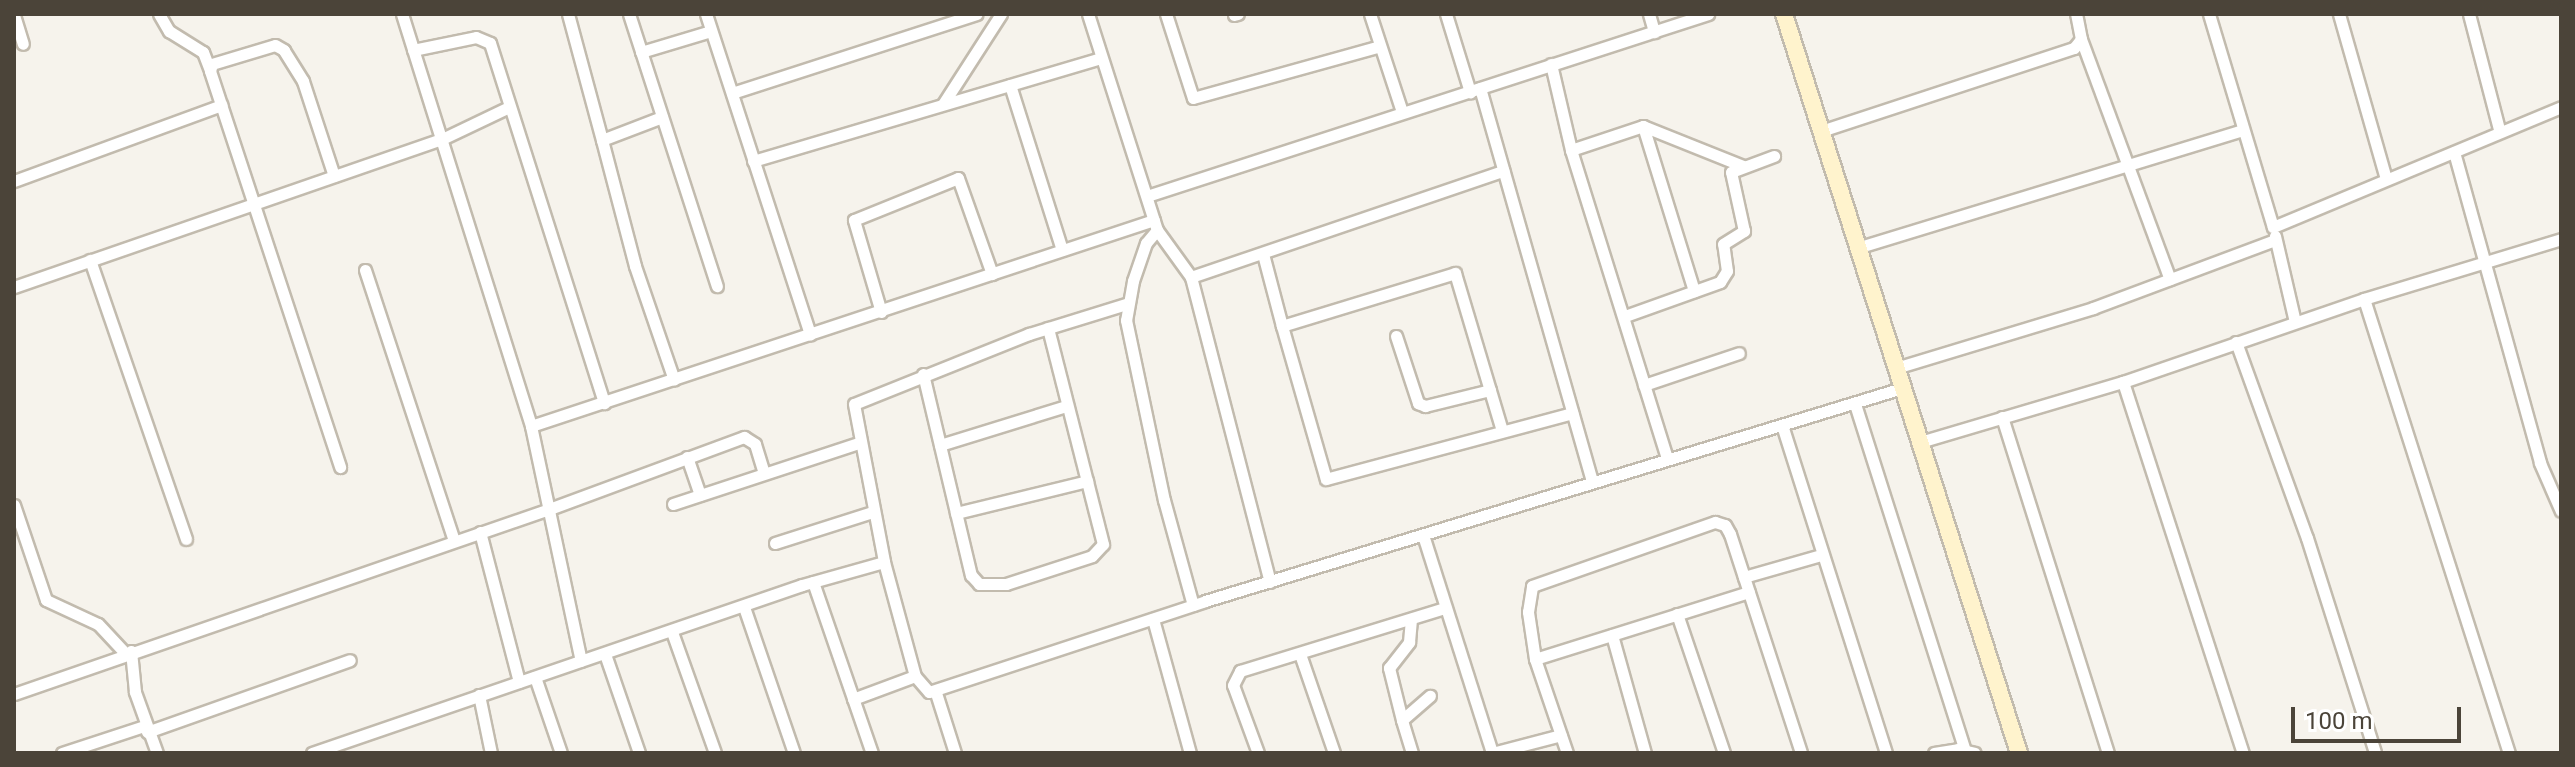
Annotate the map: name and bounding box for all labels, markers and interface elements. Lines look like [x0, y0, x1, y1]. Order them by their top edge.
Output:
scale bar [2295, 691, 2465, 741]
text: 100 m [2305, 707, 2372, 735]

